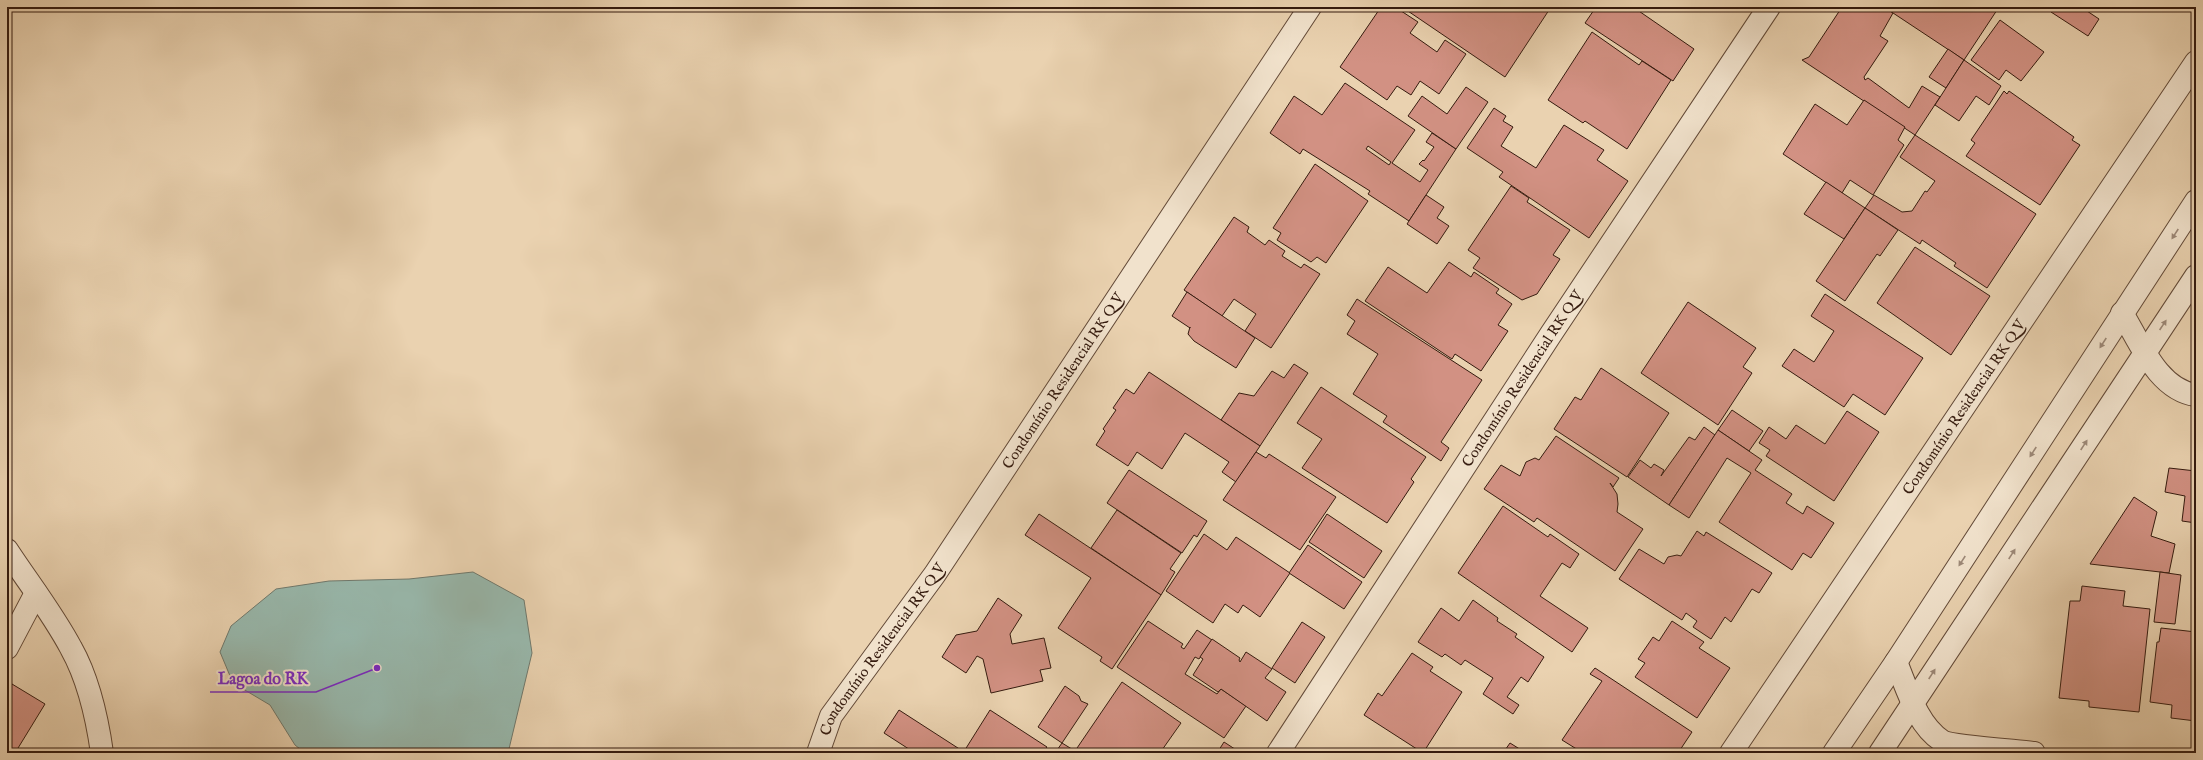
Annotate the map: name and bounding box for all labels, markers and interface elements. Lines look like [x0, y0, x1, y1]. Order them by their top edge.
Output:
one-way arrow [2171, 228, 2178, 240]
street label: Condomínio Residencial RK Q V [1457, 286, 1588, 471]
street label: Condomínio Residencial RK Q V [998, 288, 1129, 472]
street label: Condomínio Residencial RK Q V [1898, 315, 2030, 498]
one-way arrow [2159, 320, 2167, 330]
one-way arrow [2100, 337, 2107, 348]
one-way arrow [2080, 440, 2088, 450]
one-way arrow [2029, 446, 2036, 457]
one-way arrow [2008, 549, 2016, 559]
one-way arrow [1958, 555, 1965, 566]
street label: Condomínio Residencial RK Q V [815, 558, 950, 738]
callout: Lagoa do RK [210, 664, 316, 692]
one-way arrow [1929, 668, 1936, 680]
text: Lagoa do RK [218, 670, 310, 690]

